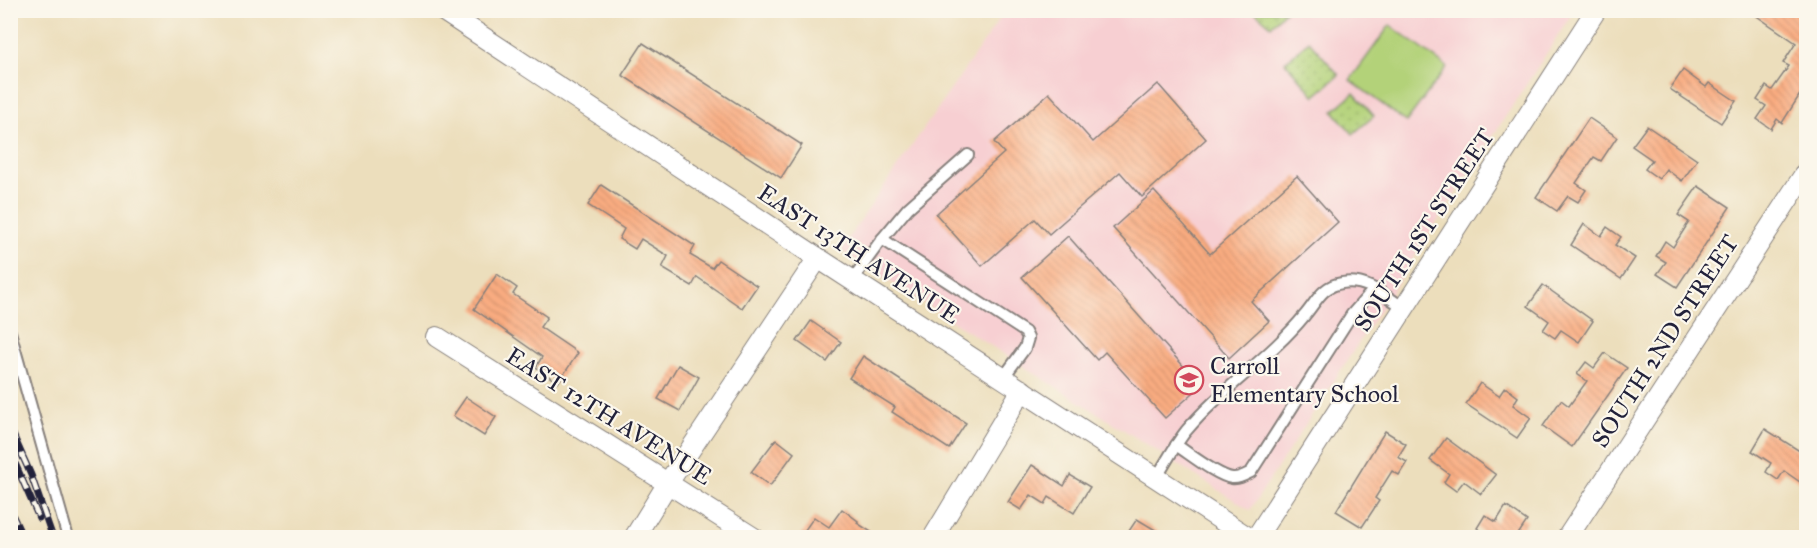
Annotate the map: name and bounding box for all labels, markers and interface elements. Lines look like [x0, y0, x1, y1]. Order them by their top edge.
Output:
street label: SOUTH 1ST STREET [1347, 123, 1501, 337]
street label: EAST 13TH AVENUE [752, 177, 966, 331]
street label: SOUTH 2ND STREET [1585, 229, 1745, 453]
street label: EAST 12TH AVENUE [500, 340, 718, 492]
place label: Carroll Elementary School [1210, 351, 1399, 409]
school or university icon: Carroll Elementary School [1173, 364, 1205, 396]

